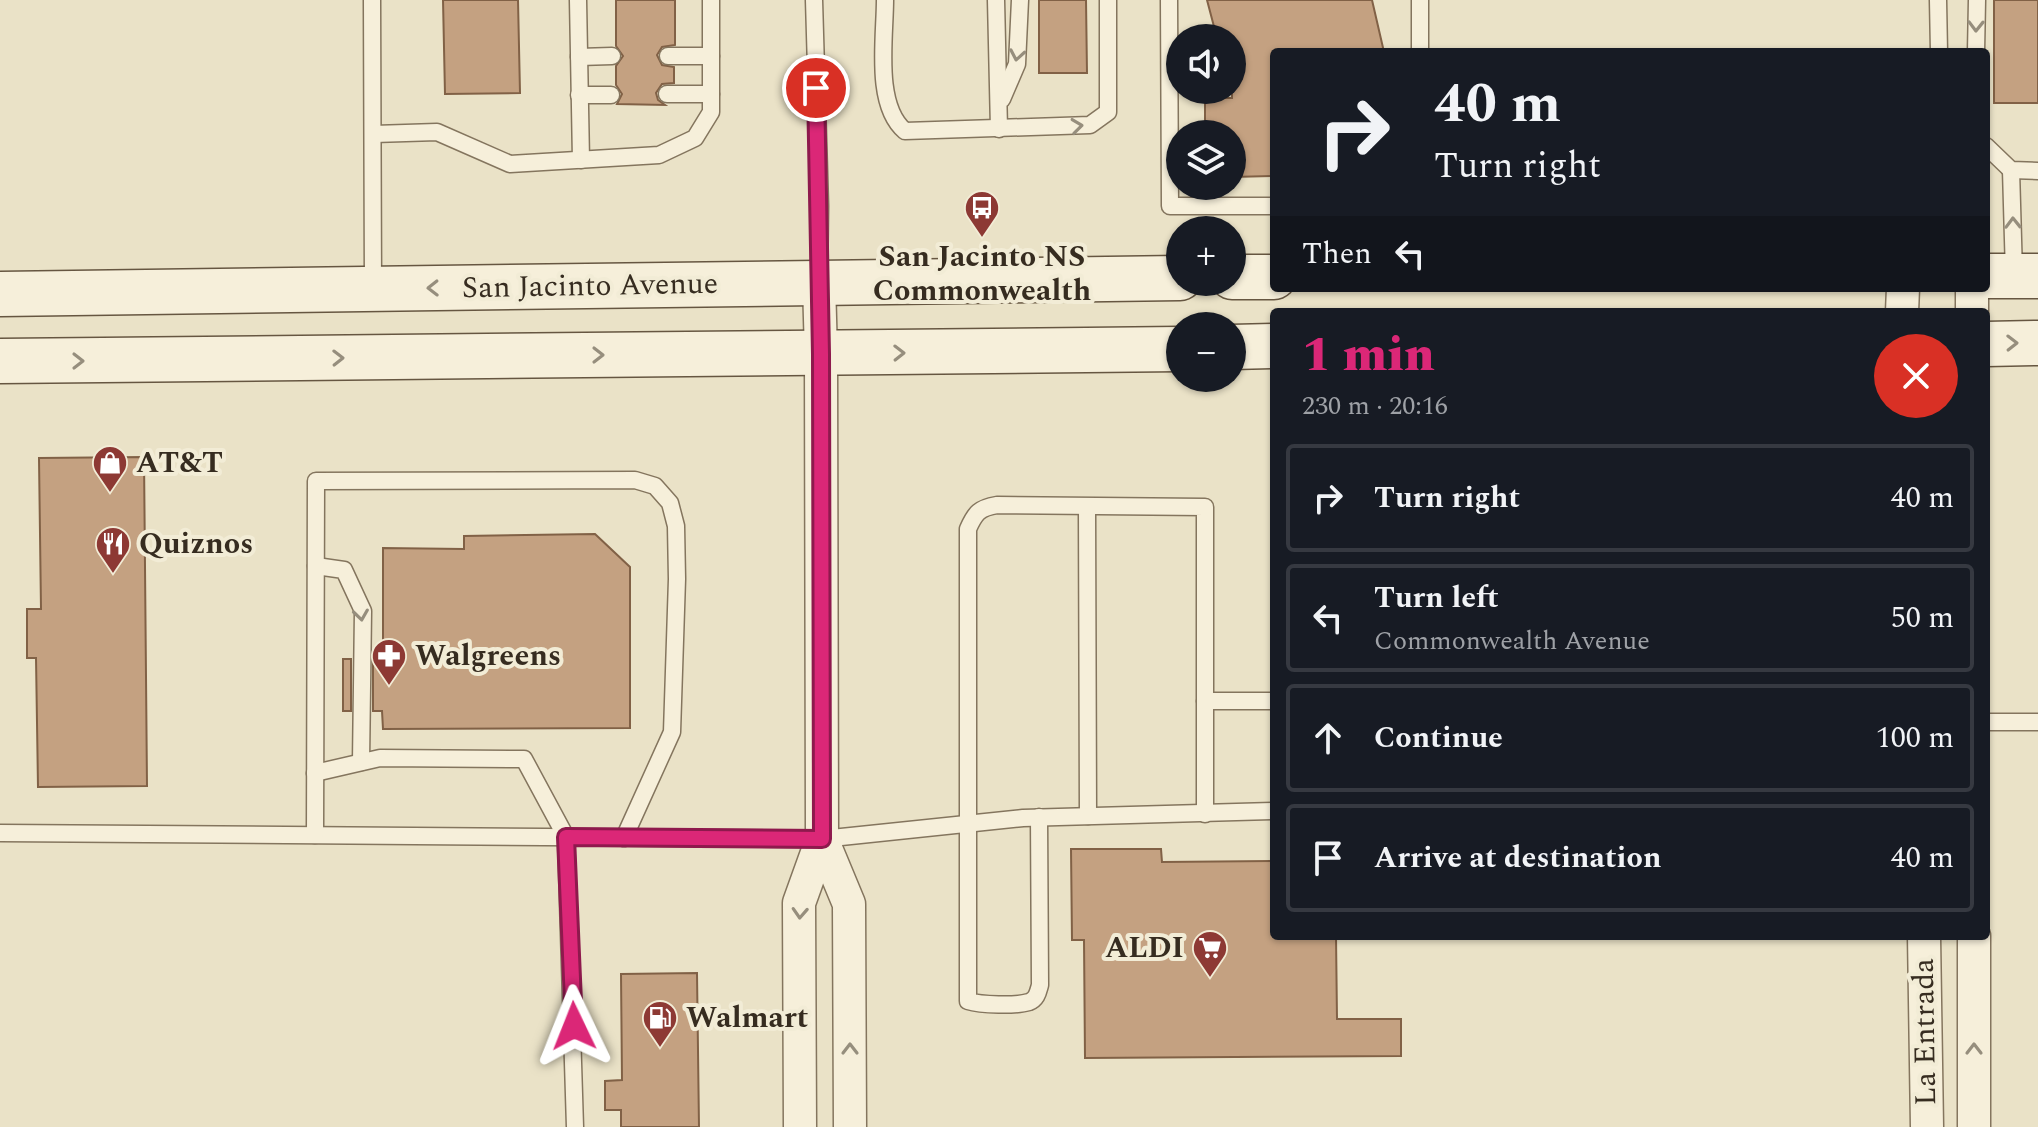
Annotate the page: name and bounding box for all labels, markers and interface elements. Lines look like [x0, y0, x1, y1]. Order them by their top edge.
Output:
one-way arrow [1968, 20, 1985, 33]
map controls [1166, 24, 1246, 392]
button: sound [1166, 24, 1246, 104]
one-way arrow [1010, 48, 1027, 62]
pin [782, 54, 850, 122]
text: 40 m [1434, 62, 1561, 147]
icon: arrive [794, 66, 838, 110]
icon: right [1302, 80, 1406, 184]
one-way arrow [1071, 117, 1084, 134]
button: layers [1166, 120, 1246, 200]
text: Turn right [1434, 139, 1601, 194]
bus stop icon: San Jacinto NS Commonwealth [963, 189, 1001, 239]
button: + [1166, 216, 1246, 296]
one-way arrow [2004, 216, 2021, 229]
text: Then [1302, 231, 1372, 277]
icon: left [1388, 232, 1432, 276]
place label: San Jacinto NS Commonwealth [873, 234, 1091, 314]
street label: San Jacinto Avenue [462, 261, 718, 311]
one-way arrow [426, 280, 439, 297]
button: − [1166, 312, 1246, 392]
text: 1 min [1302, 319, 1435, 392]
button: close [1874, 334, 1958, 418]
one-way arrow [2006, 335, 2019, 352]
one-way arrow [893, 344, 906, 362]
one-way arrow [592, 346, 605, 364]
one-way arrow [332, 349, 345, 367]
one-way arrow [72, 352, 85, 370]
text: 230 m · 20:16 [1302, 386, 1448, 426]
place label: AT&T [136, 440, 223, 486]
shop icon: AT&T [91, 444, 129, 494]
text: Turn right [1374, 475, 1520, 521]
text: 40 m [1891, 475, 1954, 521]
icon: right [1306, 476, 1350, 520]
place label: Quiznos [139, 521, 253, 567]
restaurant icon: Quiznos [94, 525, 132, 575]
text: Turn left [1374, 575, 1499, 621]
text: 50 m [1891, 595, 1954, 641]
icon: left [1306, 596, 1350, 640]
one-way arrow [352, 609, 369, 622]
text: Commonwealth Avenue [1374, 621, 1650, 661]
place label: Walgreens [415, 633, 561, 679]
pharmacy icon: Walgreens [370, 637, 408, 687]
text: Continue [1374, 715, 1503, 761]
text: 100 m [1876, 715, 1954, 761]
icon: ahead [1306, 716, 1350, 760]
text: Arrive at destination [1374, 835, 1661, 881]
text: 40 m [1891, 835, 1954, 881]
icon: arrive [1306, 836, 1350, 880]
one-way arrow [791, 907, 808, 920]
place label: ALDI [1105, 925, 1184, 971]
supermarket icon: ALDI [1191, 929, 1229, 979]
street label: La Entrada [1901, 958, 1949, 1106]
position arrow [532, 984, 616, 1068]
place label: Walmart [686, 995, 808, 1041]
fuel station icon: Walmart [641, 999, 679, 1049]
one-way arrow [841, 1042, 859, 1055]
one-way arrow [1965, 1042, 1983, 1055]

